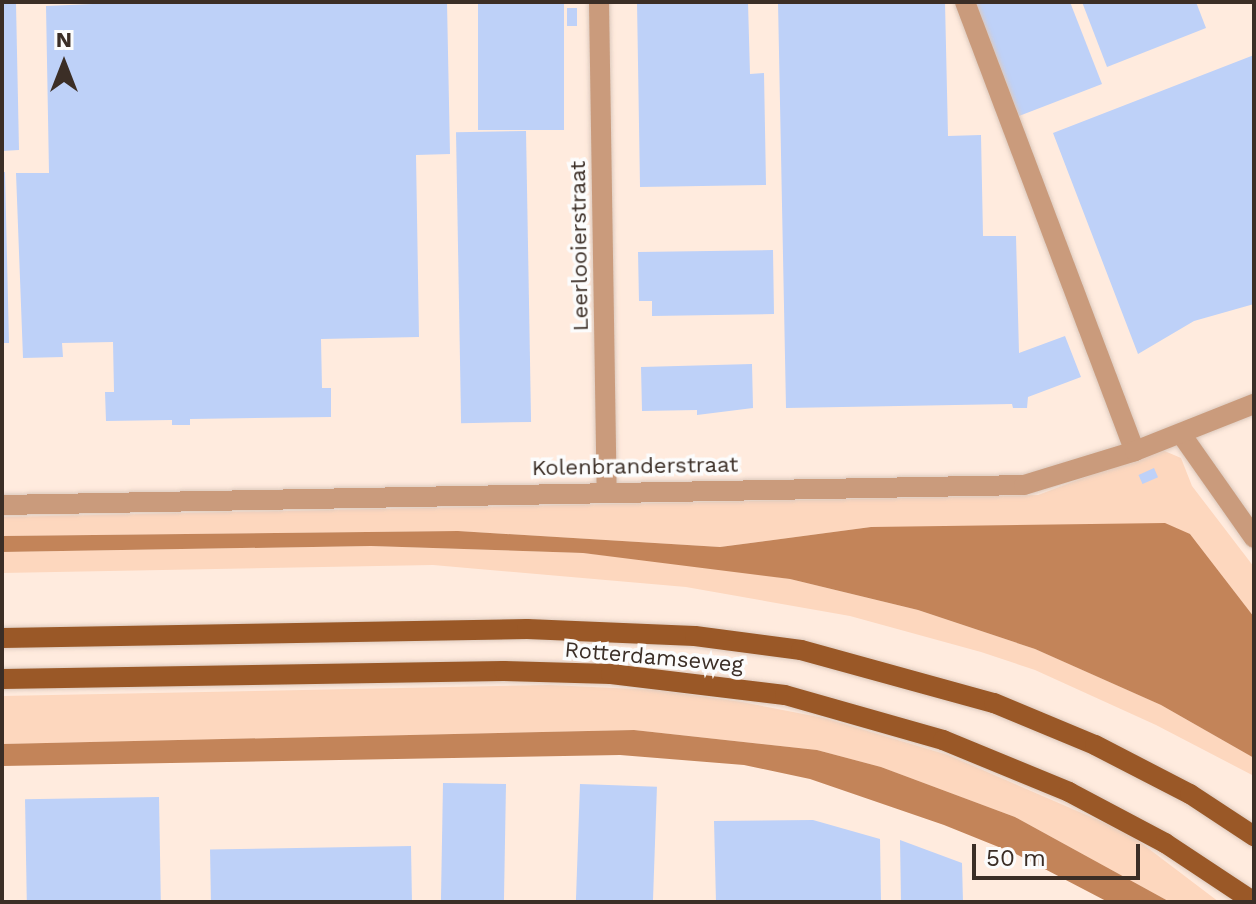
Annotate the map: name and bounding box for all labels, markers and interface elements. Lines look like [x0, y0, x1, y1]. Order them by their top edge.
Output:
north arrow [24, 24, 104, 104]
text: N [56, 27, 72, 52]
street label: Leerlooierstraat [564, 161, 594, 331]
street label: Kolenbranderstraat [532, 451, 738, 481]
street label: Rotterdamseweg [564, 636, 744, 678]
scale bar [976, 828, 1144, 878]
text: 50 m [986, 844, 1046, 872]

